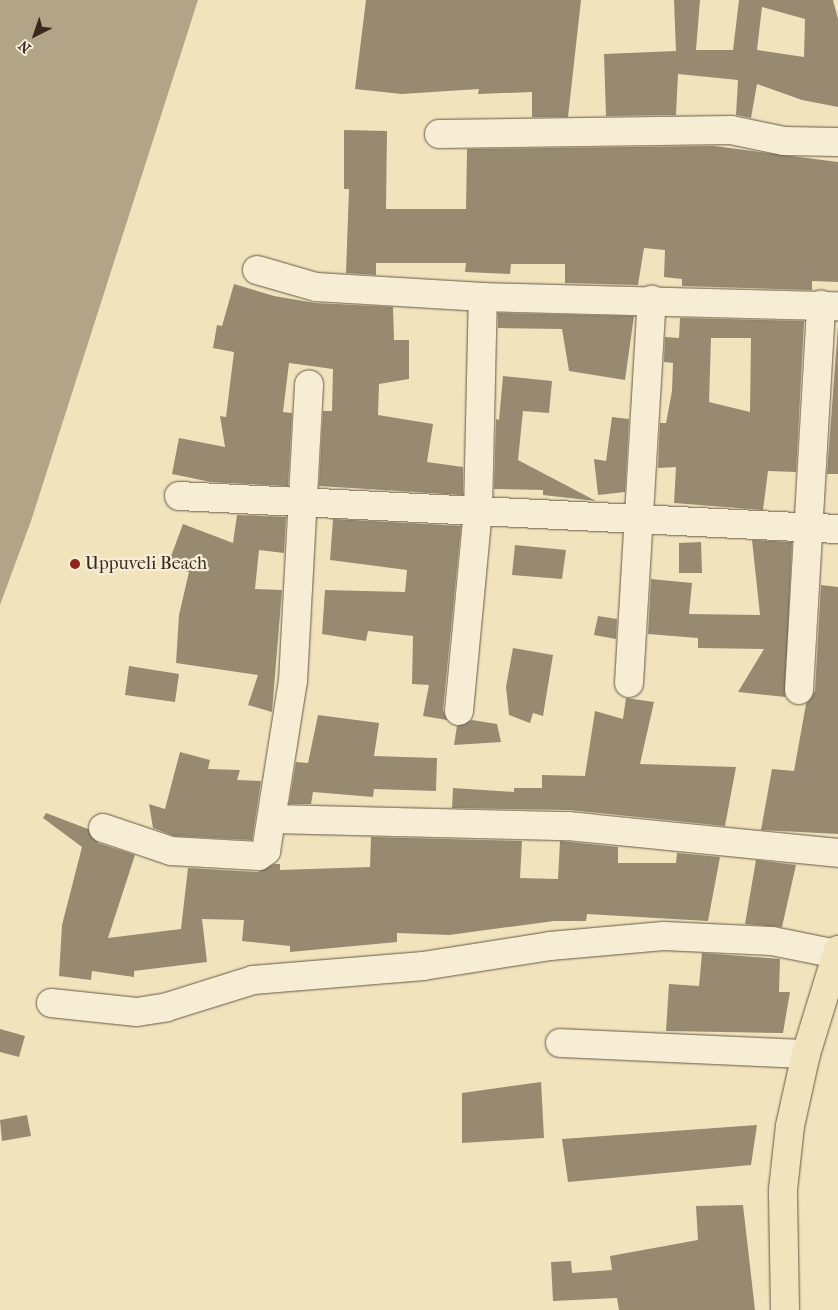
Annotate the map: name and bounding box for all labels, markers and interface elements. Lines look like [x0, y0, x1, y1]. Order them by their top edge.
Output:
north arrow [10, 10, 60, 60]
text: N [15, 37, 34, 57]
place label: Uppuveli Beach [85, 553, 207, 575]
marker: Uppuveli Beach [69, 558, 81, 570]

